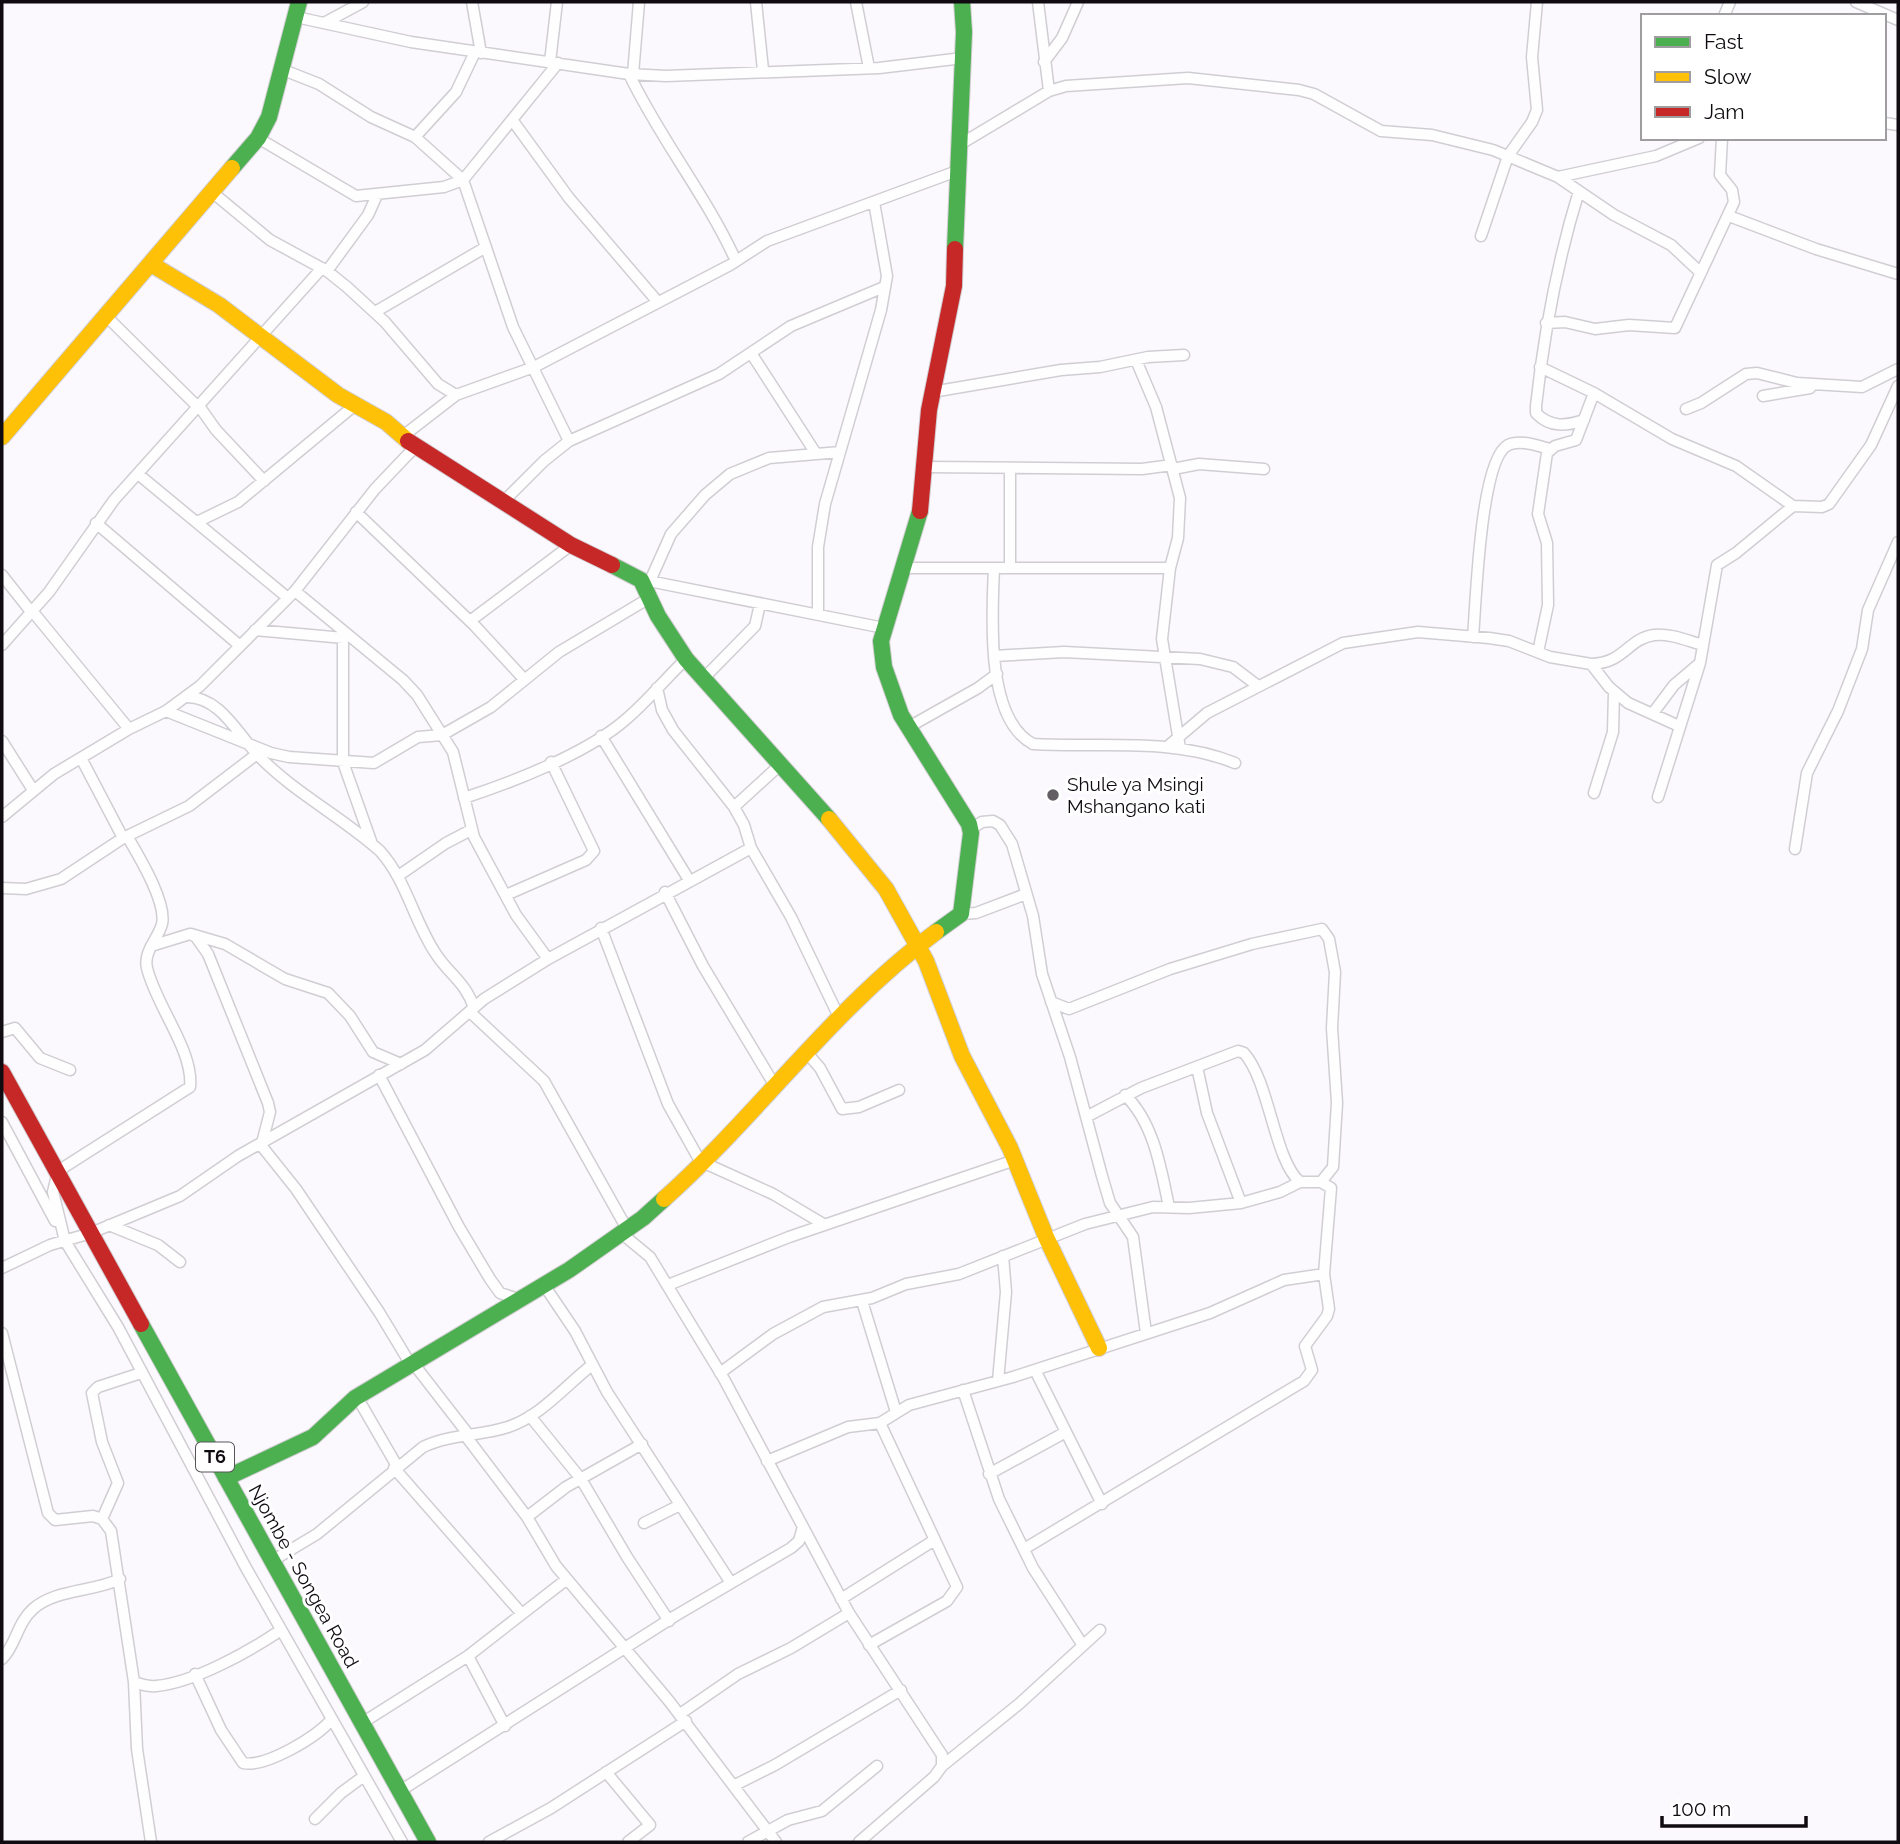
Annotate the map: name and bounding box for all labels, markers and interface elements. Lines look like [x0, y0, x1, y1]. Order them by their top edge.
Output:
legend [1641, 14, 1886, 140]
text: Fast [1704, 29, 1744, 54]
text: Slow [1704, 64, 1752, 89]
text: Jam [1704, 99, 1745, 124]
place label: Shule ya Msingi Mshangano kati [1067, 773, 1205, 817]
marker: Shule ya Msingi Mshangano kati [1045, 787, 1061, 803]
road number: T6 [196, 1442, 234, 1472]
street label: Njombe - Songea Road [244, 1481, 364, 1671]
scale bar [1662, 1784, 1806, 1828]
text: 100 m [1672, 1796, 1731, 1821]

